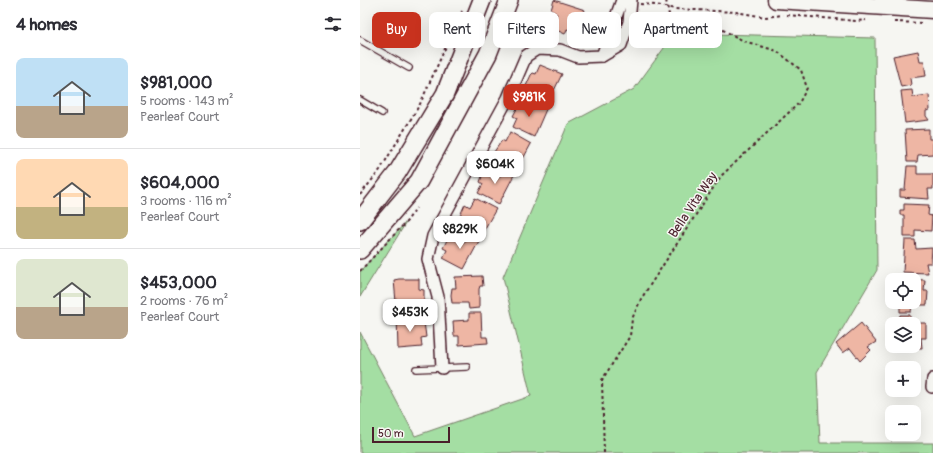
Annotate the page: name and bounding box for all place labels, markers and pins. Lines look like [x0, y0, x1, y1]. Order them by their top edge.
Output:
pin: $981K [501, 84, 557, 118]
pin: $604K [467, 151, 523, 185]
pin: $829K [432, 216, 488, 250]
pin: $453K [382, 299, 438, 333]

